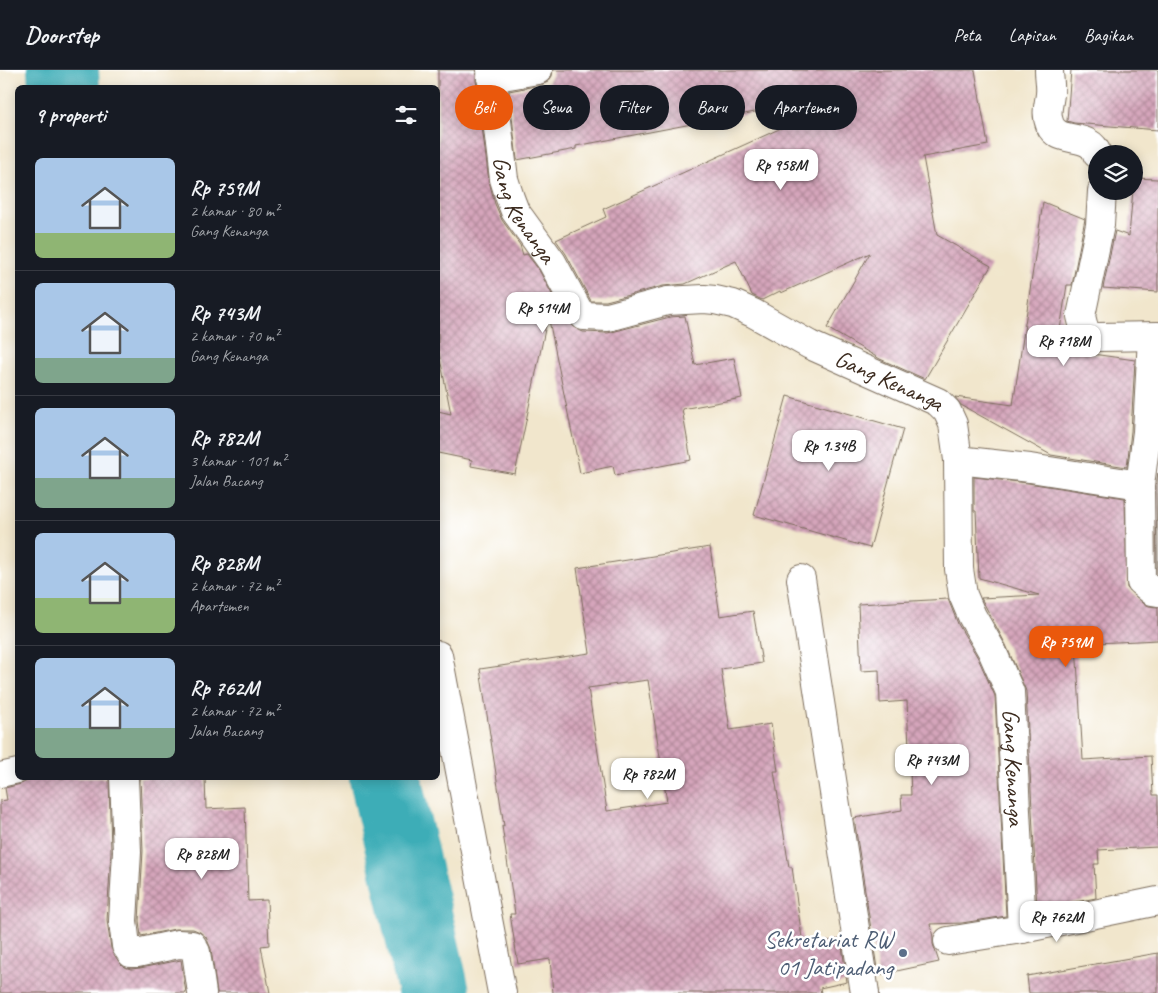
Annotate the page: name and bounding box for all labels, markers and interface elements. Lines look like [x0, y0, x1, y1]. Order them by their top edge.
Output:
text: Doorstep [25, 20, 99, 50]
text: Peta [954, 24, 981, 46]
text: Lapisan [1009, 24, 1056, 46]
text: Bagikan [1084, 24, 1133, 46]
chip: Beli [455, 85, 513, 130]
chip: Sewa [523, 85, 590, 130]
chip: Filter [600, 85, 669, 130]
chip: Baru [679, 85, 745, 130]
chip: Apartemen [755, 85, 857, 130]
icon: filters [392, 101, 420, 129]
text: 9 properti [35, 102, 106, 128]
map controls [1088, 145, 1143, 200]
button: layers [1088, 145, 1143, 200]
pin: Rp 958M [735, 148, 827, 191]
street label: Gang Kenanga [486, 155, 564, 270]
text: Rp 958M [755, 155, 807, 175]
text: Rp 759M [190, 175, 258, 201]
icon: home [75, 178, 135, 238]
text: 2 kamar · 80 m² [190, 201, 279, 221]
text: Gang Kenanga [190, 221, 268, 241]
pin: Rp 514M [497, 292, 589, 334]
text: Rp 514M [517, 298, 569, 318]
text: Rp 743M [190, 300, 258, 326]
icon: home [75, 303, 135, 363]
pin: Rp 718M [1018, 324, 1110, 367]
text: 2 kamar · 70 m² [190, 326, 279, 346]
text: Rp 718M [1038, 331, 1090, 351]
street label: Gang Kenanga [830, 343, 954, 418]
text: Gang Kenanga [190, 346, 268, 366]
text: Rp 782M [190, 425, 258, 451]
icon: home [75, 428, 135, 488]
pin: Rp 1.34B [777, 430, 881, 472]
text: Rp 1.34B [803, 436, 855, 456]
text: 3 kamar · 101 m² [190, 451, 286, 471]
text: Jalan Bacang [190, 471, 263, 491]
text: Rp 828M [190, 550, 259, 576]
icon: home [75, 553, 135, 613]
text: 2 kamar · 72 m² [190, 576, 279, 596]
text: Apartemen [190, 596, 249, 616]
pin: Rp 759M [1020, 626, 1112, 668]
text: Rp 759M [1040, 632, 1092, 652]
text: Rp 762M [190, 675, 259, 701]
icon: home [75, 678, 135, 738]
text: 2 kamar · 72 m² [190, 701, 279, 721]
street label: Gang Kenanga [996, 708, 1032, 828]
text: Jalan Bacang [190, 721, 263, 741]
pin: Rp 743M [886, 744, 978, 786]
text: Rp 743M [906, 750, 958, 770]
pin: Rp 782M [602, 758, 694, 800]
text: Rp 782M [622, 764, 674, 784]
pin: Rp 828M [156, 838, 248, 880]
text: Rp 828M [176, 844, 228, 864]
pin: Rp 762M [1011, 900, 1103, 943]
text: Rp 762M [1031, 907, 1083, 927]
place label: Sekretariat RW 01 Jatipadang [764, 924, 896, 982]
marker: Sekretariat RW 01 Jatipadang [897, 947, 909, 959]

